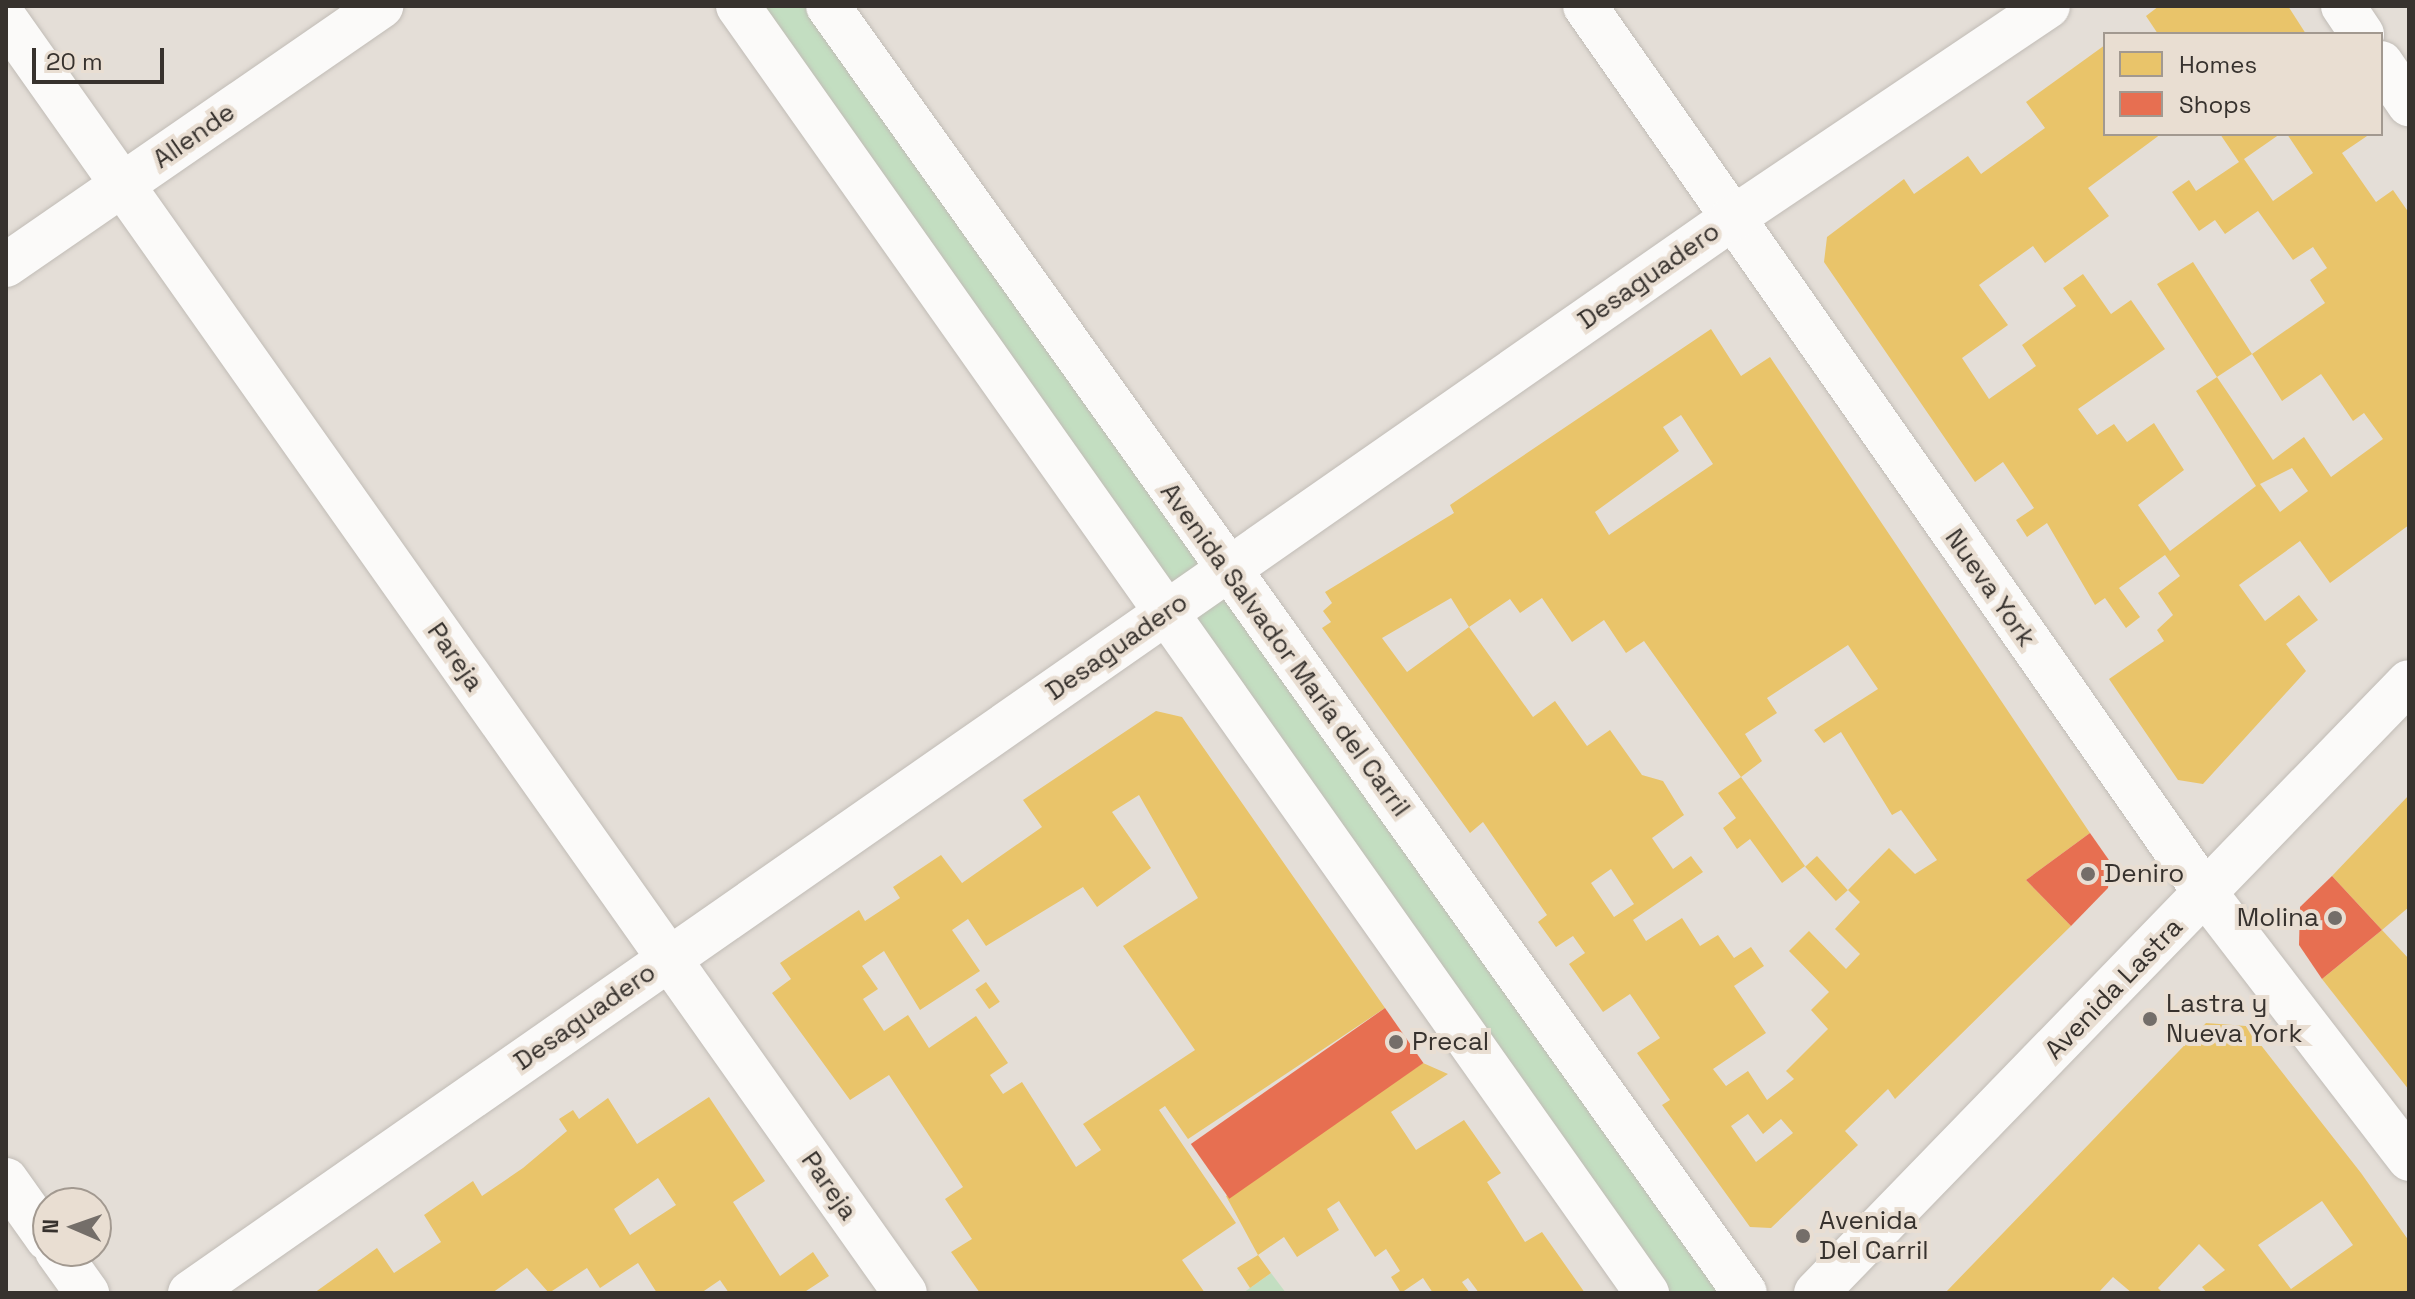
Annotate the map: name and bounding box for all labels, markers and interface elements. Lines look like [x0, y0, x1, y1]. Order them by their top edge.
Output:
scale bar [36, 32, 168, 82]
legend [2103, 32, 2383, 136]
text: 20 m [46, 46, 103, 77]
text: Homes [2179, 49, 2257, 80]
text: Shops [2179, 89, 2251, 120]
street label: Allende [147, 97, 241, 175]
street label: Desaguadero [1572, 216, 1726, 336]
street label: Avenida Salvador María del Carril [1153, 477, 1417, 823]
street label: Nueva York [1938, 523, 2042, 653]
street label: Desaguadero [1040, 587, 1194, 707]
street label: Pareja [420, 617, 490, 697]
place label: Deniro [2104, 858, 2184, 890]
marker: Deniro [2079, 865, 2097, 883]
place label: Molina [2237, 902, 2319, 934]
marker: Molina [2326, 909, 2344, 927]
street label: Avenida Lastra [2039, 912, 2189, 1066]
street label: Desaguadero [508, 957, 662, 1077]
place label: Lastra y Nueva York [2166, 988, 2303, 1050]
marker: Lastra y Nueva York [2141, 1010, 2159, 1028]
place label: Precal [1412, 1026, 1489, 1058]
marker: Precal [1387, 1033, 1405, 1051]
street label: Pareja [794, 1146, 864, 1226]
north arrow [32, 1187, 112, 1267]
place label: Avenida Del Carril [1819, 1205, 1929, 1266]
text: N [36, 1218, 64, 1234]
marker: Avenida Del Carril [1794, 1227, 1812, 1245]

